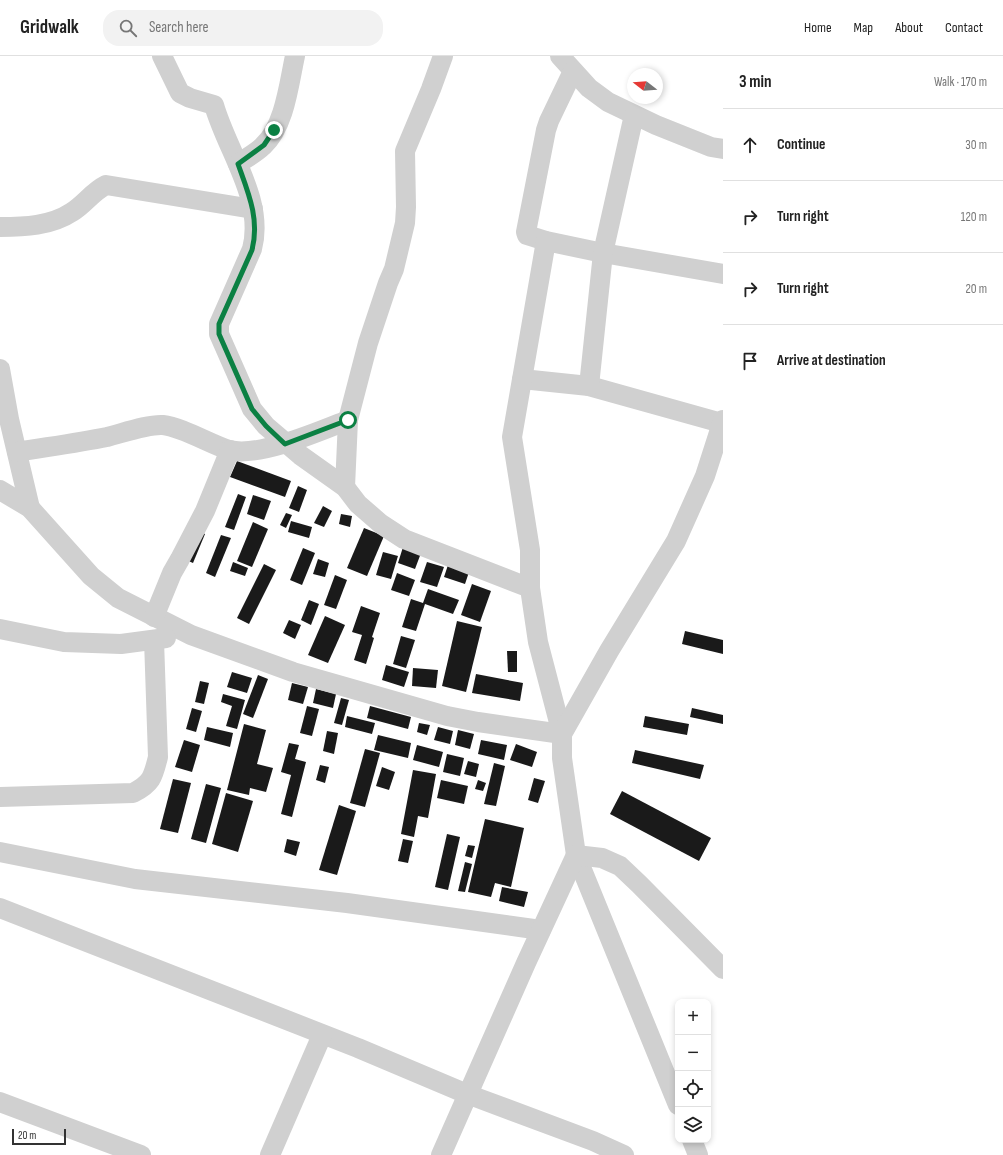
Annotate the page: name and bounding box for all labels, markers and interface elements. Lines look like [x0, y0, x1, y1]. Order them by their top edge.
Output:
search box [103, 10, 383, 46]
text: Gridwalk [20, 16, 79, 39]
icon: search [117, 17, 139, 39]
text: Search here [149, 18, 209, 37]
text: Home [804, 19, 832, 36]
text: Map [854, 19, 873, 36]
text: About [895, 19, 923, 36]
text: Contact [945, 19, 983, 36]
north arrow [627, 68, 663, 104]
text: 3 min [739, 72, 772, 92]
text: Walk · 170 m [934, 74, 987, 90]
route end [265, 121, 283, 139]
icon: ahead [739, 134, 761, 156]
text: Continue [777, 135, 826, 154]
text: 30 m [965, 137, 987, 153]
icon: right [739, 206, 761, 228]
text: Turn right [777, 207, 829, 226]
text: 120 m [961, 209, 987, 225]
icon: right [739, 278, 761, 300]
text: Turn right [777, 279, 829, 298]
text: 20 m [965, 281, 987, 297]
icon: arrive [739, 350, 761, 372]
text: Arrive at destination [777, 351, 886, 370]
route start [339, 411, 357, 429]
map controls [675, 999, 711, 1143]
button: + [675, 999, 711, 1035]
button: − [675, 1035, 711, 1071]
button: locate [675, 1071, 711, 1107]
button: layers [675, 1107, 711, 1143]
scale bar [12, 1127, 66, 1146]
text: 20 m [18, 1129, 36, 1142]

